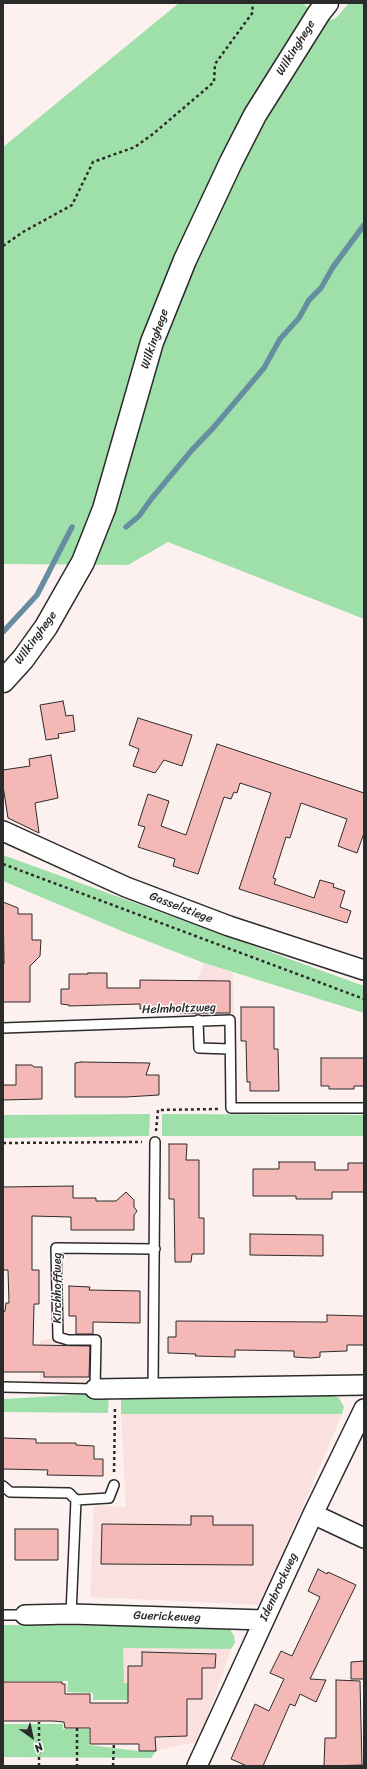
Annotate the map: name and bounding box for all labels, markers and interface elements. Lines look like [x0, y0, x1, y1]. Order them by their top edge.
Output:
street label: Wilkinghege [273, 18, 319, 78]
street label: Wilkinghege [138, 307, 172, 371]
street label: Wilkinghege [12, 608, 60, 668]
street label: Gasselstiege [147, 889, 215, 927]
street label: Helmholtzweg [142, 1001, 216, 1017]
street label: Kirchhoffweg [51, 1253, 65, 1323]
street label: Idenbrockweg [257, 1551, 301, 1623]
street label: Guerickeweg [133, 1609, 201, 1625]
north arrow [12, 1717, 52, 1757]
text: N [30, 1737, 47, 1758]

